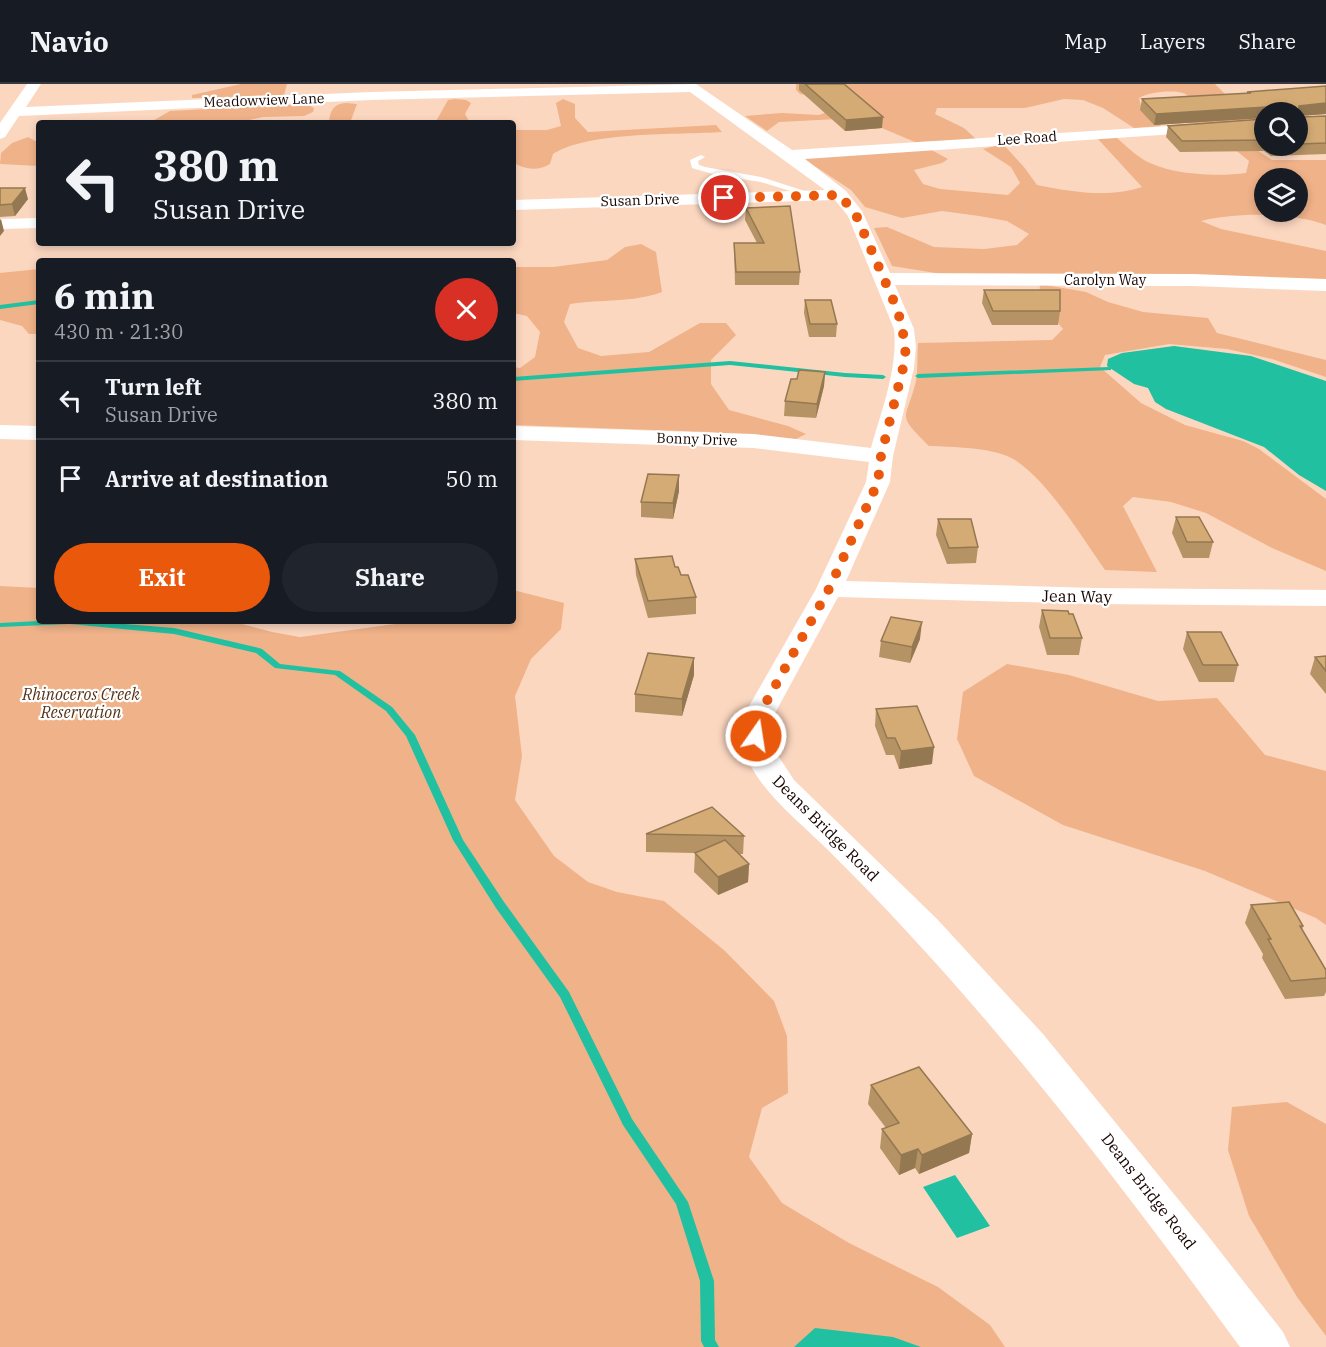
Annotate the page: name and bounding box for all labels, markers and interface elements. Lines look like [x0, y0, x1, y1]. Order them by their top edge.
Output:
text: Navio [30, 23, 109, 60]
text: Map [1064, 27, 1107, 55]
text: Layers [1140, 27, 1206, 55]
text: Share [1239, 27, 1296, 55]
street label: Meadowview Lane [203, 89, 325, 111]
map controls [1254, 102, 1308, 222]
button: search [1254, 102, 1308, 156]
street label: Lee Road [996, 127, 1058, 149]
text: 380 m [153, 138, 279, 193]
icon: left [54, 144, 132, 222]
button: layers [1254, 168, 1308, 222]
pin [698, 172, 749, 223]
icon: arrive [707, 181, 740, 214]
street label: Susan Drive [600, 190, 680, 210]
text: Susan Drive [153, 191, 305, 226]
street label: Carolyn Way [1064, 271, 1147, 289]
text: 6 min [54, 272, 155, 319]
button: close [435, 278, 498, 341]
text: 430 m · 21:30 [54, 318, 183, 345]
text: Turn left [105, 372, 201, 401]
icon: left [54, 384, 87, 417]
text: 380 m [432, 386, 498, 415]
text: Susan Drive [105, 401, 218, 428]
street label: Bonny Drive [656, 429, 738, 449]
icon: arrive [54, 462, 87, 495]
text: Arrive at destination [105, 464, 328, 493]
text: 50 m [446, 464, 498, 493]
button: Exit [54, 543, 270, 612]
button: Share [282, 543, 498, 612]
street label: Jean Way [1042, 585, 1113, 607]
park label: Rhinoceros Creek Reservation [21, 684, 140, 722]
position arrow [724, 704, 788, 768]
street label: Deans Bridge Road [769, 771, 884, 886]
street label: Deans Bridge Road [1097, 1129, 1201, 1253]

